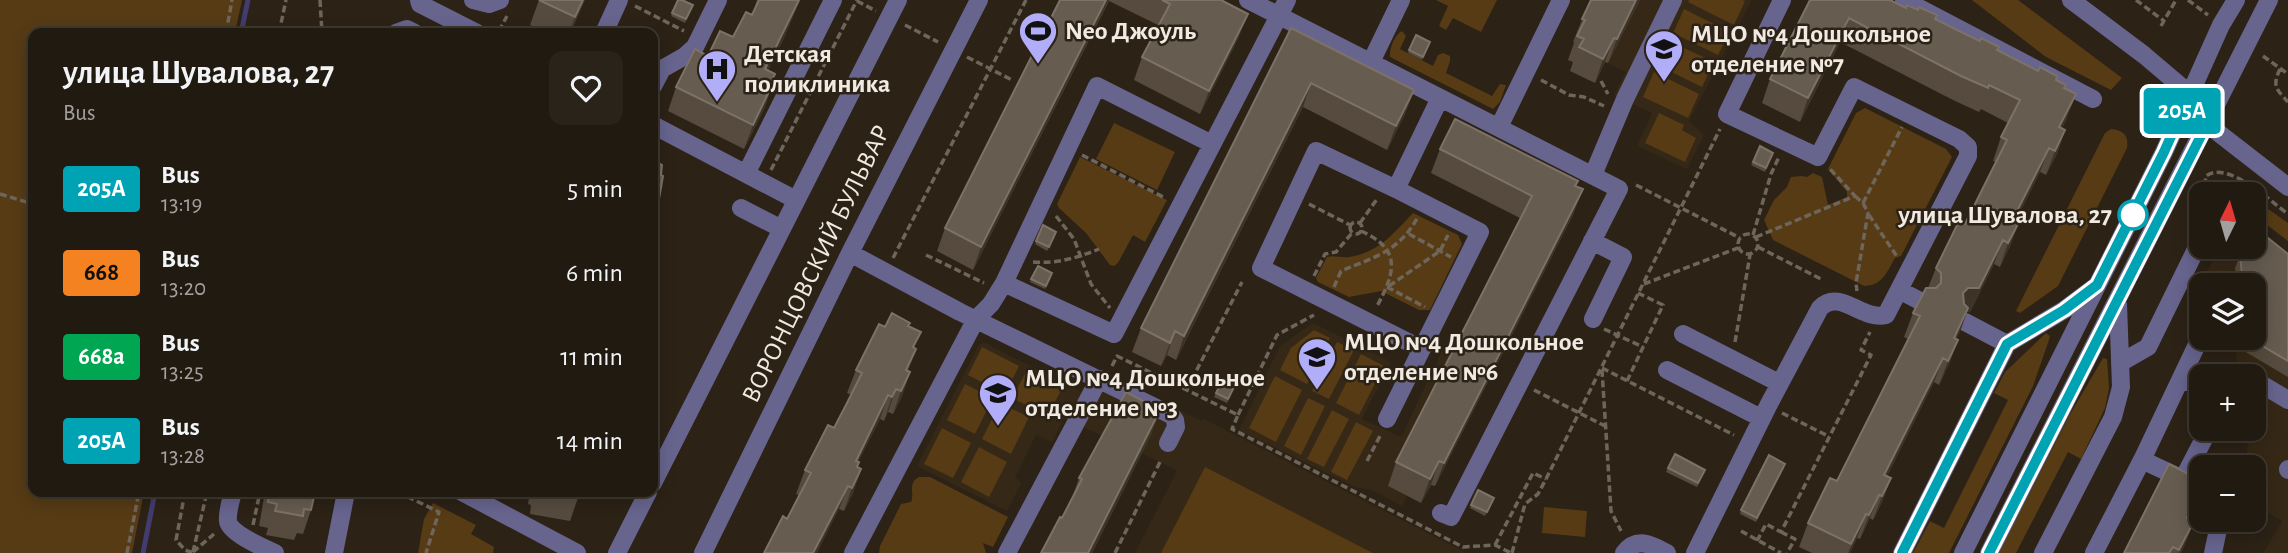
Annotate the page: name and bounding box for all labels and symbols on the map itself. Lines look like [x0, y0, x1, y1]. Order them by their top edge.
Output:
sports icon: Neo Джоуль [1017, 10, 1059, 65]
place label: Neo Джоуль [1065, 18, 1196, 44]
place label: МЦО №4 Дошкольное отделение №7 [1691, 21, 1931, 77]
school or university icon: МЦО №4 Дошкольное отделение №7 [1643, 28, 1685, 83]
place label: Детская поликлиника [744, 41, 890, 97]
hospital icon: Детская поликлиника [696, 48, 738, 103]
line badge: 205А [2133, 88, 2231, 134]
street label: ВОРОНЦОВСКИЙ БУЛЬВАР [737, 121, 895, 407]
north arrow [2189, 182, 2266, 259]
marker: улица Шувалова, 27 [2118, 200, 2148, 230]
place label: улица Шувалова, 27 [1897, 202, 2112, 228]
place label: МЦО №4 Дошкольное отделение №6 [1344, 329, 1584, 385]
school or university icon: МЦО №4 Дошкольное отделение №6 [1296, 336, 1338, 391]
place label: МЦО №4 Дошкольное отделение №3 [1025, 365, 1265, 421]
school or university icon: МЦО №4 Дошкольное отделение №3 [977, 372, 1019, 427]

